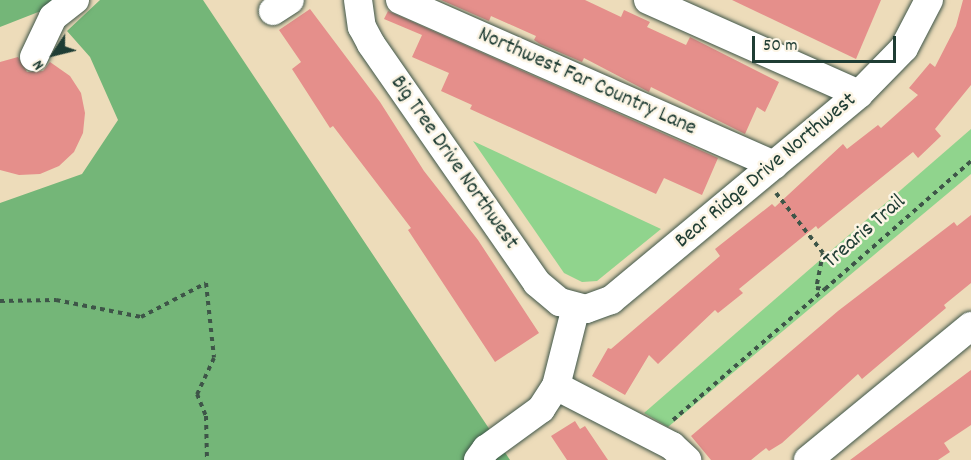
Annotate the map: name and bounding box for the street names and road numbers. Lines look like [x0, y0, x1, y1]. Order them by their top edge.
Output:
street label: Northwest Far Country Lane [474, 22, 700, 142]
street label: Big Tree Drive Northwest [384, 71, 524, 255]
street label: Bear Ridge Drive Northwest [670, 87, 862, 255]
street label: Trearis Trail [819, 189, 911, 275]

